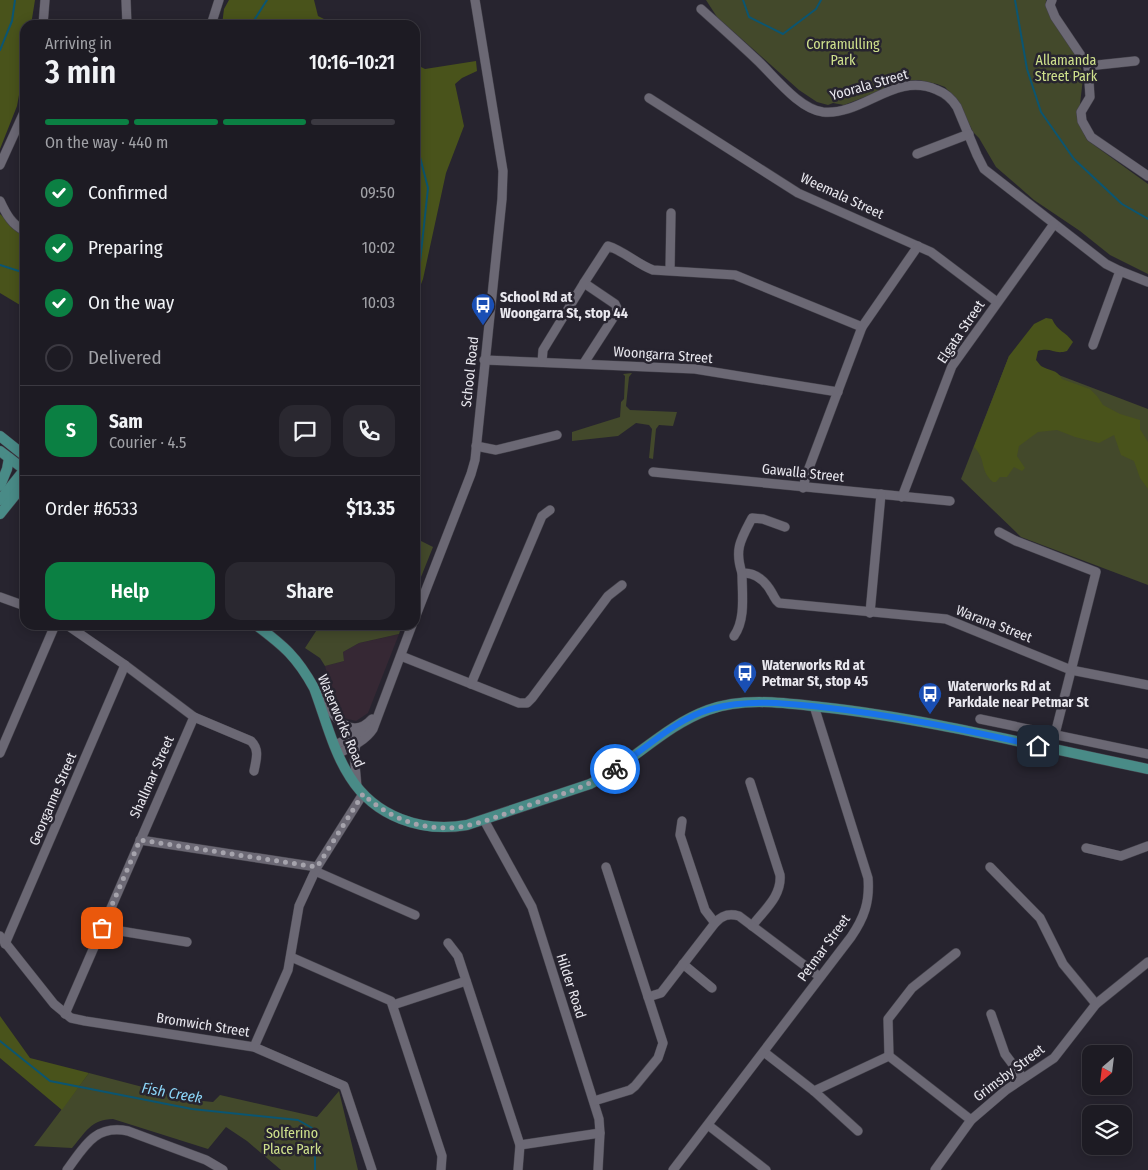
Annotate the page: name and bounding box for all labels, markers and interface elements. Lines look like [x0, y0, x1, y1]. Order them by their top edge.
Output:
text: Arriving in [45, 34, 112, 53]
park label: Corramulling Park [806, 36, 880, 69]
text: 10:16–10:21 [309, 51, 395, 74]
park label: Allamanda Street Park [1035, 52, 1098, 85]
text: 3 min [45, 53, 116, 91]
street label: Yoorala Street [828, 66, 910, 104]
text: On the way · 440 m [45, 133, 168, 152]
street label: Weemala Street [798, 169, 887, 223]
icon: check [45, 179, 73, 207]
text: Confirmed [88, 181, 168, 204]
text: 09:50 [360, 183, 395, 202]
icon: check [45, 234, 73, 262]
text: Preparing [88, 236, 163, 259]
text: 10:02 [362, 238, 395, 257]
icon: check [45, 289, 73, 317]
place label: School Rd at Woongarra St, stop 44 [500, 289, 628, 322]
text: On the way [88, 291, 174, 314]
bus stop icon: School Rd at Woongarra St, stop 44 [470, 292, 496, 326]
text: 10:03 [362, 293, 395, 312]
street label: Elgata Street [934, 297, 989, 367]
street label: School Road [458, 336, 482, 408]
street label: Woongarra Street [613, 343, 714, 367]
text: Delivered [88, 346, 162, 369]
button: chat [279, 405, 331, 457]
button: phone [343, 405, 395, 457]
text: Sam [109, 410, 143, 433]
text: S [66, 419, 76, 442]
text: Courier · 4.5 [109, 433, 186, 452]
street label: Gawalla Street [761, 460, 845, 486]
text: Order #6533 [45, 497, 138, 520]
text: $13.35 [346, 497, 395, 520]
button: Help [45, 562, 215, 620]
button: Share [225, 562, 395, 620]
street label: Warana Street [954, 602, 1035, 646]
place label: Waterworks Rd at Petmar St, stop 45 [762, 657, 868, 690]
bus stop icon: Waterworks Rd at Petmar St, stop 45 [732, 660, 758, 694]
street label: Waterworks Road [314, 672, 368, 770]
place label: Waterworks Rd at Parkdale near Petmar St [948, 678, 1090, 711]
bus stop icon: Waterworks Rd at Parkdale near Petmar St [917, 681, 943, 715]
pin [1017, 725, 1059, 767]
icon: home [1024, 732, 1052, 760]
street label: Shallmar Street [126, 733, 178, 821]
courier [590, 744, 640, 794]
street label: Georganne Street [26, 749, 80, 848]
icon: bike [601, 755, 629, 783]
pin [81, 907, 123, 949]
street label: Petmar Street [794, 911, 854, 985]
icon: bag [88, 914, 116, 942]
street label: Hilder Road [553, 951, 589, 1021]
street label: Bromwich Street [155, 1009, 251, 1041]
street label: Grimsby Street [970, 1041, 1048, 1105]
north arrow [1082, 1045, 1132, 1095]
map controls [1082, 1045, 1132, 1155]
water label: Fish Creek [140, 1079, 204, 1107]
button: layers [1082, 1105, 1132, 1155]
park label: Solferino Place Park [263, 1125, 322, 1158]

